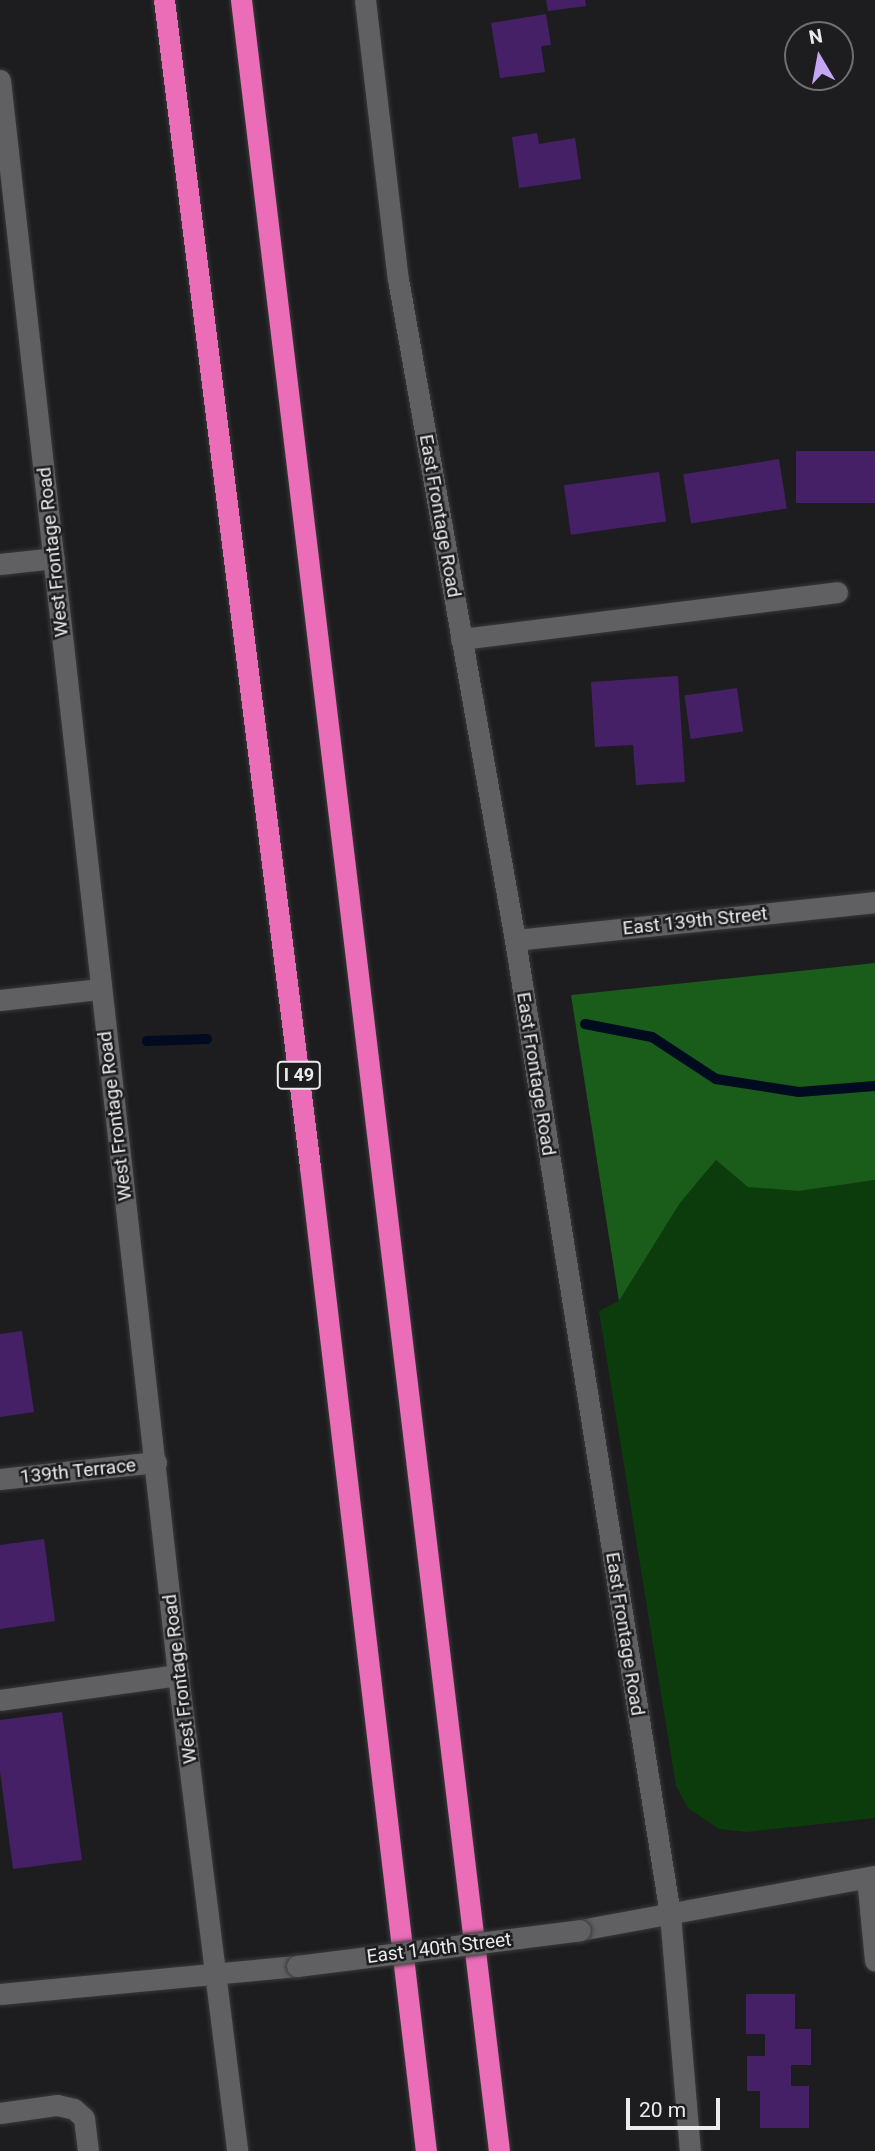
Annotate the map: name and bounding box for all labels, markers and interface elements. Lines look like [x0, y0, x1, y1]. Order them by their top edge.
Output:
north arrow [784, 21, 854, 91]
text: N [807, 24, 824, 49]
street label: East Frontage Road [414, 433, 466, 599]
street label: West Frontage Road [33, 466, 73, 638]
street label: East 139th Street [621, 902, 769, 940]
street label: East Frontage Road [512, 991, 560, 1157]
street label: West Frontage Road [93, 1030, 137, 1202]
road number: I 49 [276, 1060, 322, 1090]
street label: 139th Terrace [19, 1454, 137, 1488]
street label: East Frontage Road [601, 1551, 649, 1717]
street label: West Frontage Road [158, 1593, 202, 1765]
street label: East 140th Street [365, 1928, 513, 1968]
scale bar [630, 2084, 724, 2128]
text: 20 m [639, 2098, 686, 2122]

